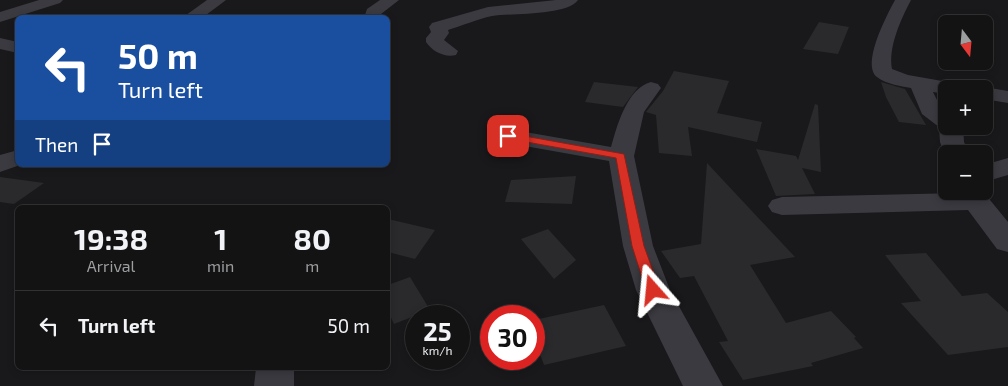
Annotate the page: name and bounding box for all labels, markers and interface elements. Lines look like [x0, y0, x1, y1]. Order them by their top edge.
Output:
north arrow [938, 15, 992, 70]
map controls [938, 15, 993, 200]
text: 50 m [118, 34, 198, 76]
icon: left [35, 35, 100, 100]
text: Turn left [118, 76, 203, 102]
button: + [938, 80, 993, 135]
pin [487, 115, 529, 157]
icon: arrive [494, 122, 522, 150]
icon: arrive [88, 130, 116, 158]
text: Then [35, 133, 78, 156]
button: − [938, 145, 993, 200]
text: 19:38 [74, 220, 148, 256]
text: 1 [214, 220, 227, 256]
text: 80 [293, 220, 331, 256]
text: Arrival [87, 256, 135, 275]
text: min [207, 256, 234, 275]
text: m [305, 256, 319, 275]
position arrow [626, 263, 678, 315]
speed limit sign: 30 [480, 305, 545, 370]
icon: left [35, 312, 63, 340]
text: Turn left [78, 314, 155, 337]
text: 50 m [327, 314, 370, 337]
text: 25 [423, 316, 452, 346]
text: km/h [423, 343, 452, 357]

